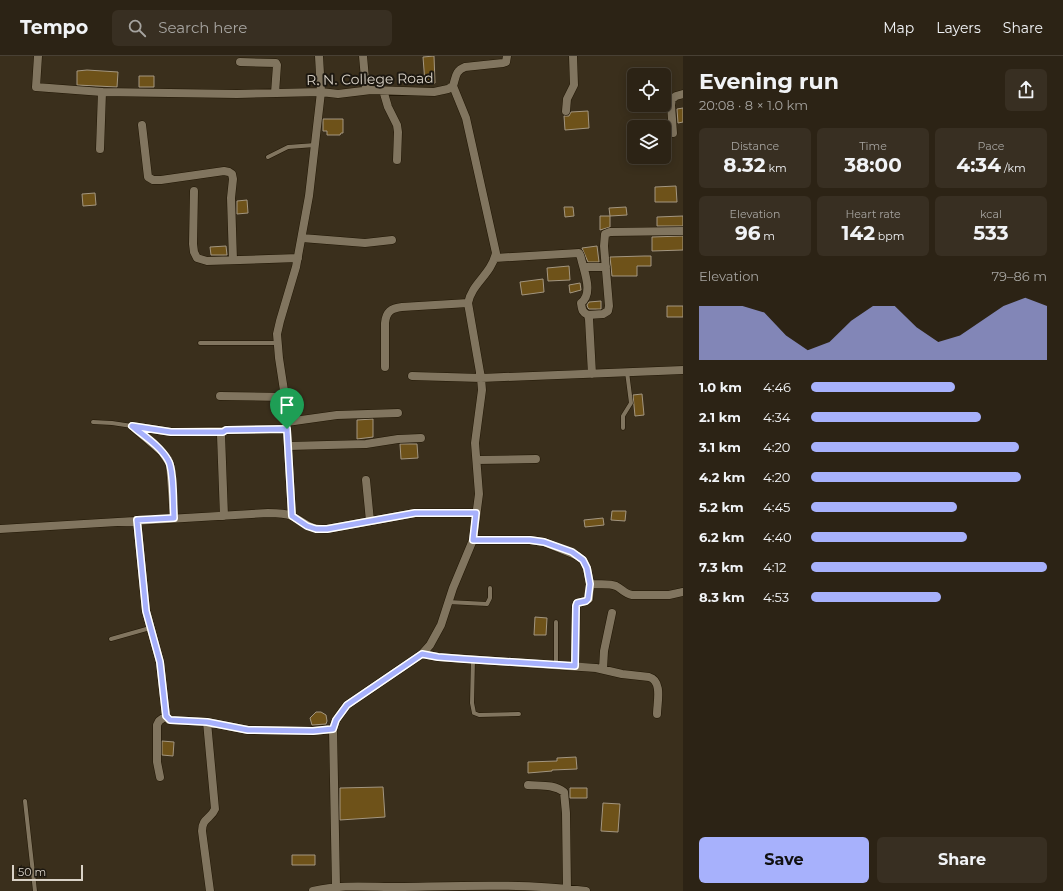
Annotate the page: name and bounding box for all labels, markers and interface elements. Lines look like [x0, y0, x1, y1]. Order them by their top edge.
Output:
search box [112, 10, 392, 46]
text: Tempo [20, 16, 88, 39]
icon: search [126, 17, 148, 39]
text: Search here [158, 18, 247, 37]
text: Map [883, 19, 914, 37]
text: Layers [936, 19, 981, 37]
text: Share [1003, 19, 1043, 37]
map controls [627, 68, 671, 164]
button: locate [627, 68, 671, 112]
text: Evening run [699, 68, 839, 95]
street label: R. N. College Road [306, 69, 434, 89]
button: share [1005, 69, 1047, 111]
text: 20:08 · 8 × 1.0 km [699, 97, 808, 113]
button: layers [627, 120, 671, 164]
text: Distance [731, 139, 779, 153]
text: Time [859, 139, 887, 153]
text: Pace [978, 139, 1004, 153]
text: 8.32 [723, 153, 766, 177]
text: 38:00 [844, 153, 902, 177]
text: 4:34 [956, 153, 1001, 177]
text: km [766, 161, 787, 175]
text: /km [1001, 161, 1026, 175]
text: Elevation [730, 207, 780, 221]
text: Heart rate [845, 207, 901, 221]
text: kcal [980, 207, 1002, 221]
text: 96 [735, 221, 760, 245]
text: 142 [842, 221, 875, 245]
text: 533 [973, 221, 1009, 245]
text: m [760, 229, 775, 243]
text: bpm [875, 229, 904, 243]
text: Elevation [699, 268, 759, 284]
text: 79–86 m [991, 268, 1047, 284]
text: 1.0 km [699, 379, 742, 395]
text: 4:46 [763, 379, 791, 395]
pin [270, 388, 304, 429]
icon: arrive [276, 394, 298, 416]
text: 2.1 km [699, 409, 741, 425]
text: 4:34 [763, 409, 790, 425]
text: 3.1 km [699, 439, 741, 455]
text: 4:20 [763, 439, 790, 455]
text: 4.2 km [699, 469, 745, 485]
text: 4:20 [763, 469, 790, 485]
text: 5.2 km [699, 499, 744, 515]
text: 4:45 [763, 499, 790, 515]
text: 6.2 km [699, 529, 744, 545]
text: 4:40 [763, 529, 792, 545]
text: 7.3 km [699, 559, 743, 575]
text: 4:12 [763, 559, 787, 575]
text: 8.3 km [699, 589, 745, 605]
text: 4:53 [763, 589, 789, 605]
button: Save [699, 837, 869, 883]
button: Share [877, 837, 1047, 883]
scale bar [12, 863, 83, 882]
text: 50 m [18, 865, 46, 879]

